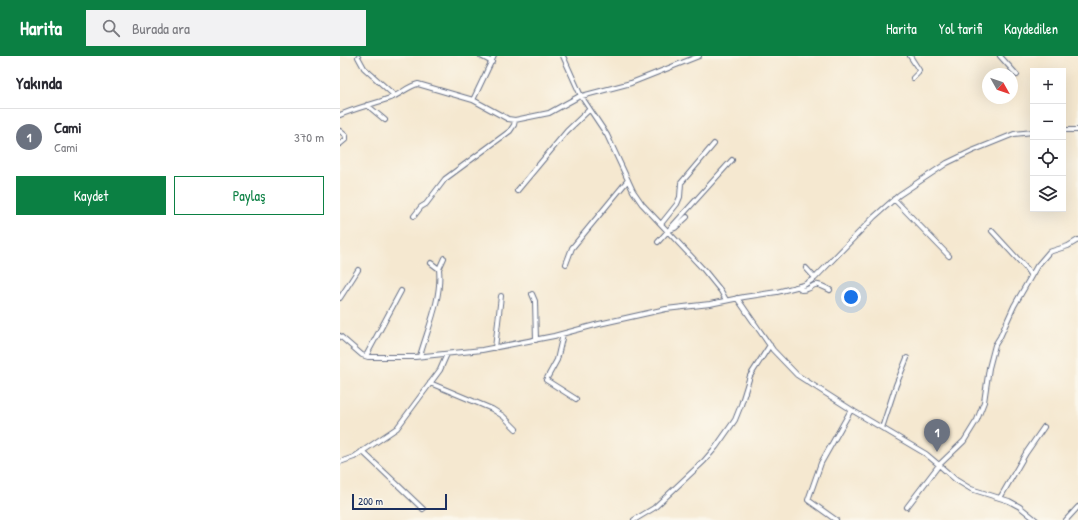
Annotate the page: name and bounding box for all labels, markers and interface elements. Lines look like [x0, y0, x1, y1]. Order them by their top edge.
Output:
search box [86, 10, 366, 46]
text: Harita [20, 15, 62, 41]
icon: search [100, 17, 122, 39]
text: Burada ara [132, 18, 190, 39]
text: Harita [886, 19, 917, 38]
text: Yol tarifi [939, 19, 982, 38]
text: Kaydedilen [1004, 19, 1058, 38]
north arrow [982, 68, 1018, 104]
map controls [1030, 68, 1066, 212]
button: + [1030, 68, 1066, 104]
text: Yakında [16, 71, 62, 94]
button: − [1030, 104, 1066, 140]
text: Cami [54, 117, 82, 138]
text: 1 [27, 128, 31, 146]
text: 370 m [294, 128, 324, 146]
text: Cami [54, 138, 78, 156]
button: locate [1030, 140, 1066, 176]
button: Kaydet [16, 176, 166, 215]
button: Paylaş [174, 176, 324, 215]
button: layers [1030, 176, 1066, 212]
your location [841, 287, 861, 307]
pin: 1 [924, 419, 950, 452]
scale bar [352, 492, 447, 511]
text: 200 m [358, 494, 383, 508]

